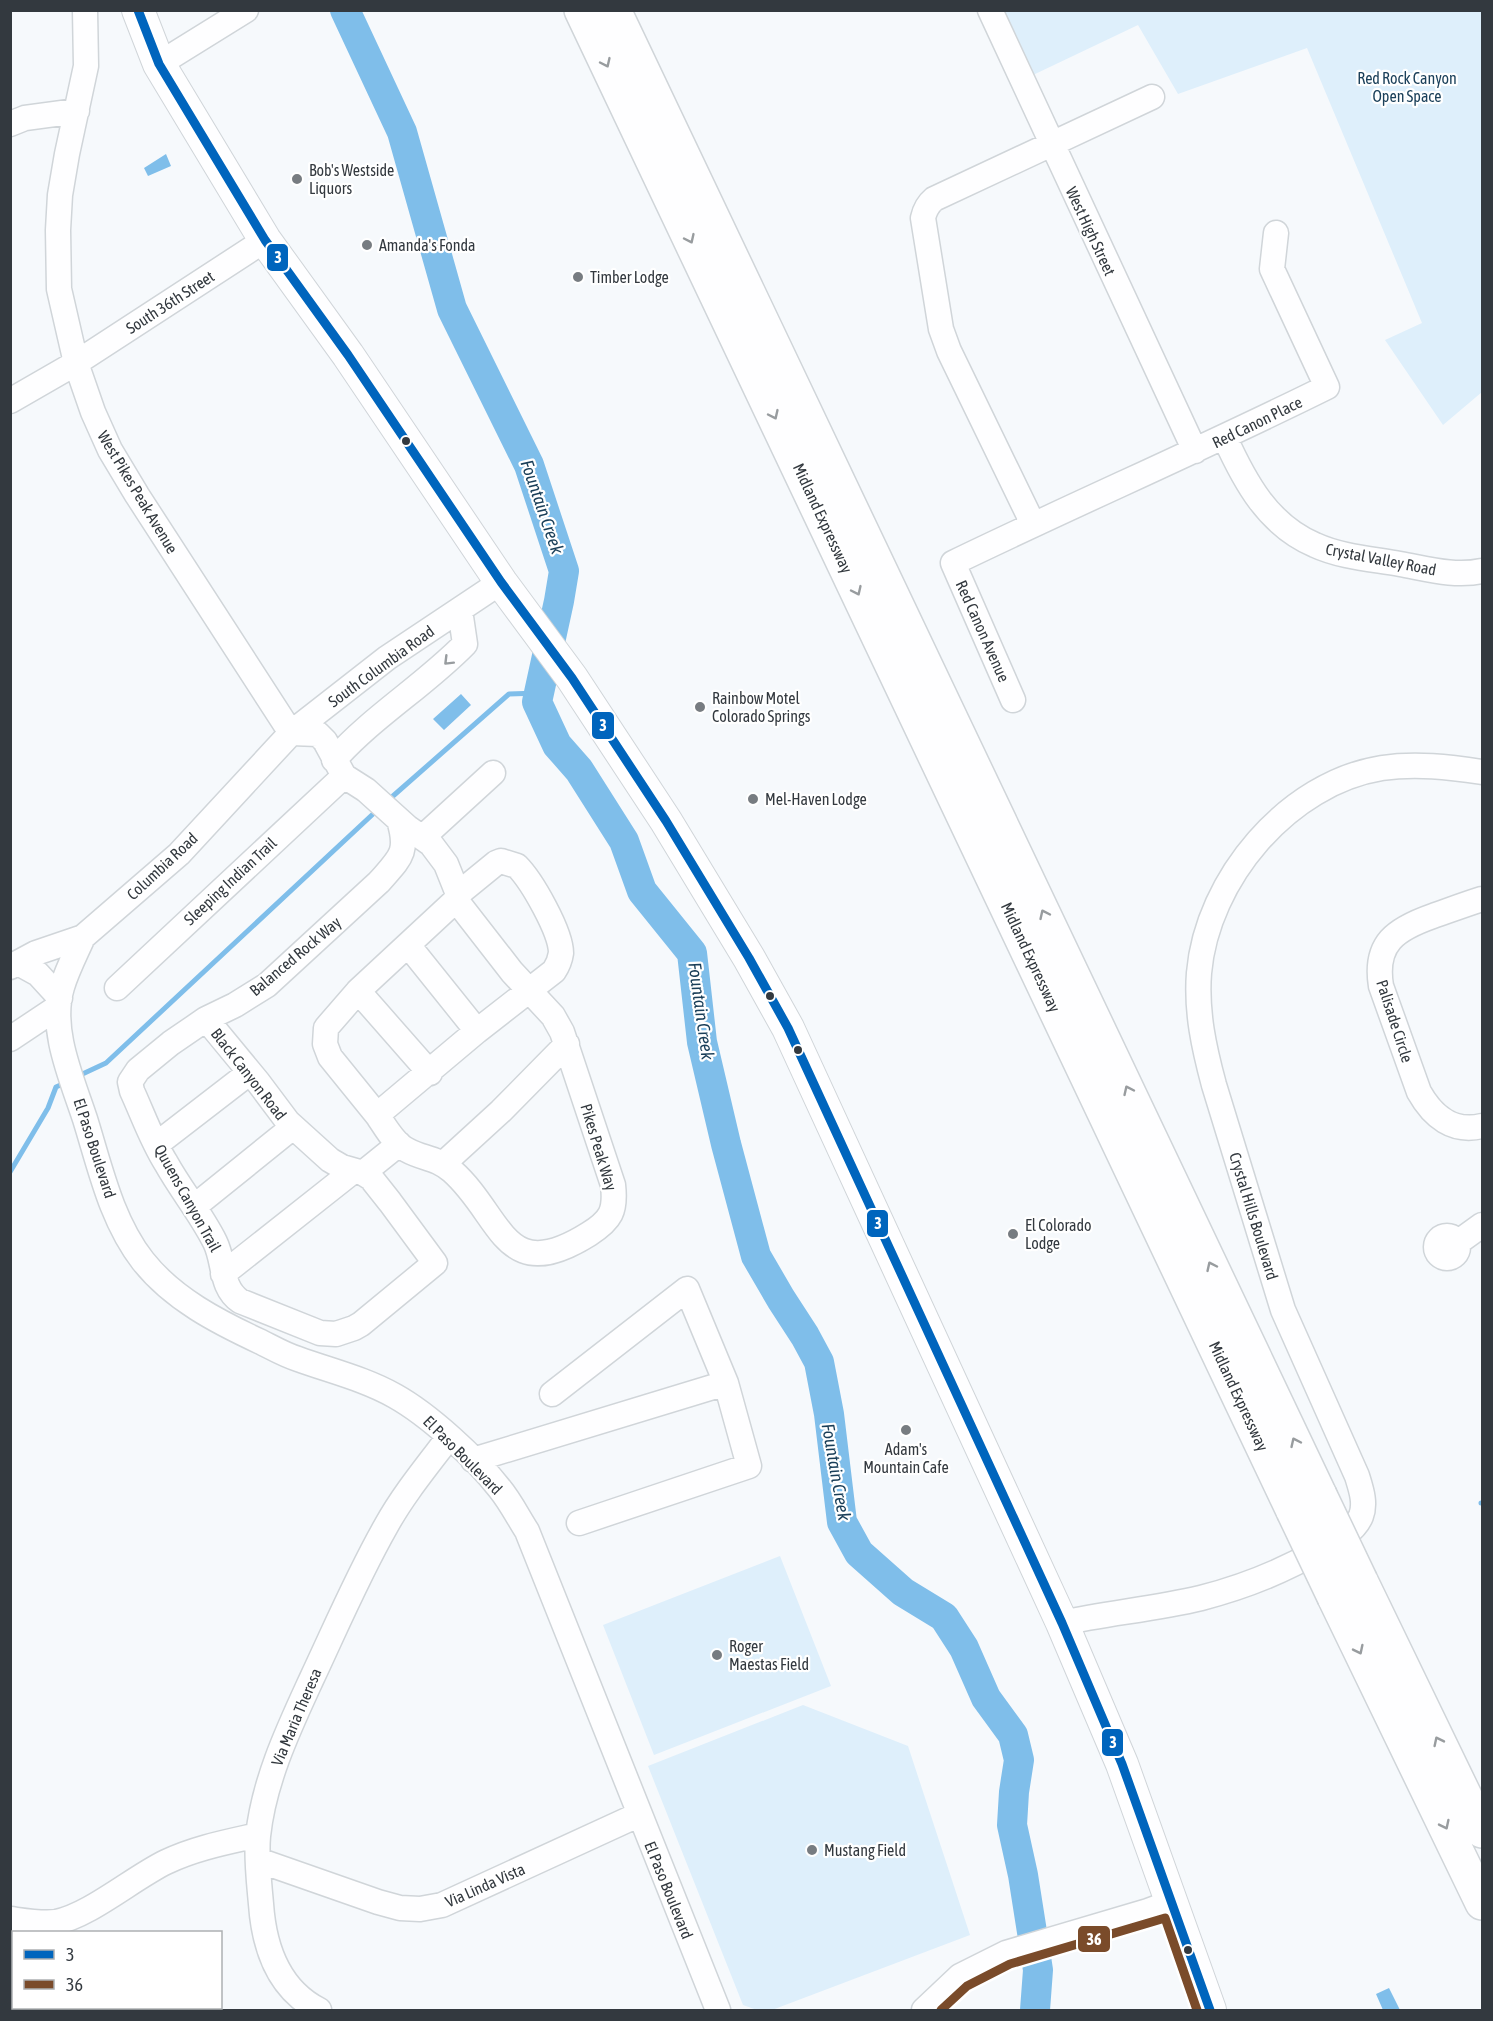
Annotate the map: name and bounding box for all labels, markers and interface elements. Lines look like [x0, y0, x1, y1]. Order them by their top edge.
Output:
one-way arrow [598, 57, 610, 68]
park label: Red Rock Canyon Open Space [1357, 69, 1457, 106]
place label: Bob's Westside Liquors [309, 161, 394, 198]
marker: Bob's Westside Liquors [290, 172, 304, 186]
street label: West High Street [1062, 184, 1120, 279]
one-way arrow [682, 233, 694, 244]
place label: Amanda's Fonda [379, 236, 475, 254]
marker: Amanda's Fonda [360, 238, 374, 252]
line badge: 3 [266, 243, 289, 272]
text: 3 [274, 248, 282, 266]
street label: South 36th Street [123, 267, 218, 337]
place label: Timber Lodge [590, 268, 669, 287]
marker: Timber Lodge [571, 270, 585, 284]
street label: Red Canon Place [1209, 393, 1305, 451]
one-way arrow [766, 409, 778, 420]
street label: West Pikes Peak Avenue [94, 427, 182, 557]
unlabelled marker [400, 435, 412, 447]
water label: Fountain Creek [517, 457, 569, 558]
street label: Midland Expressway [789, 460, 856, 576]
street label: Crystal Valley Road [1324, 539, 1438, 580]
street label: Red Canon Avenue [953, 577, 1013, 685]
one-way arrow [850, 585, 862, 596]
street label: South Columbia Road [325, 622, 437, 710]
one-way arrow [444, 654, 455, 665]
place label: Rainbow Motel Colorado Springs [712, 689, 811, 726]
marker: Rainbow Motel Colorado Springs [693, 700, 707, 714]
line badge: 3 [591, 711, 615, 740]
text: 3 [599, 716, 607, 734]
place label: Mel-Haven Lodge [765, 790, 867, 809]
marker: Mel-Haven Lodge [746, 792, 760, 806]
street label: Columbia Road [123, 829, 201, 903]
street label: Sleeping Indian Trail [180, 833, 281, 929]
street label: Midland Expressway [997, 899, 1064, 1015]
one-way arrow [1040, 909, 1052, 920]
street label: Balanced Rock Way [246, 912, 345, 1000]
water label: Fountain Creek [684, 961, 719, 1062]
street label: Palisade Circle [1373, 977, 1417, 1065]
unlabelled marker [764, 990, 776, 1002]
street label: Black Canyon Road [207, 1025, 290, 1124]
unlabelled marker [792, 1044, 804, 1056]
one-way arrow [1123, 1085, 1135, 1096]
street label: El Paso Boulevard [70, 1096, 120, 1200]
street label: Pikes Peak Way [576, 1101, 621, 1193]
street label: Quuens Canyon Trail [150, 1141, 225, 1256]
street label: Crystal Hills Boulevard [1225, 1150, 1282, 1282]
line badge: 3 [866, 1209, 889, 1238]
text: 3 [874, 1214, 882, 1232]
place label: El Colorado Lodge [1025, 1216, 1092, 1253]
marker: El Colorado Lodge [1006, 1227, 1020, 1241]
one-way arrow [1207, 1262, 1219, 1273]
street label: Midland Expressway [1205, 1338, 1272, 1454]
street label: El Paso Boulevard [420, 1412, 506, 1498]
water label: Fountain Creek [818, 1422, 856, 1523]
marker: Adam's Mountain Cafe [899, 1423, 913, 1437]
one-way arrow [1290, 1438, 1302, 1449]
place label: Adam's Mountain Cafe [863, 1440, 949, 1476]
place label: Roger Maestas Field [729, 1637, 809, 1673]
one-way arrow [1352, 1643, 1364, 1654]
marker: Roger Maestas Field [710, 1648, 724, 1662]
street label: Via Maria Theresa [267, 1666, 325, 1768]
line badge: 3 [1101, 1728, 1124, 1757]
text: 3 [1109, 1733, 1117, 1751]
one-way arrow [1434, 1736, 1446, 1747]
one-way arrow [1437, 1819, 1449, 1830]
street label: El Paso Boulevard [641, 1839, 697, 1941]
place label: Mustang Field [824, 1841, 906, 1860]
marker: Mustang Field [805, 1843, 819, 1857]
street label: Via Linda Vista [442, 1859, 528, 1911]
line badge: 36 [1077, 1925, 1111, 1953]
text: 36 [1086, 1930, 1102, 1948]
legend [12, 1931, 222, 2009]
text: 3 [66, 1944, 74, 1965]
unlabelled marker [1182, 1944, 1194, 1956]
text: 36 [66, 1974, 83, 1995]

